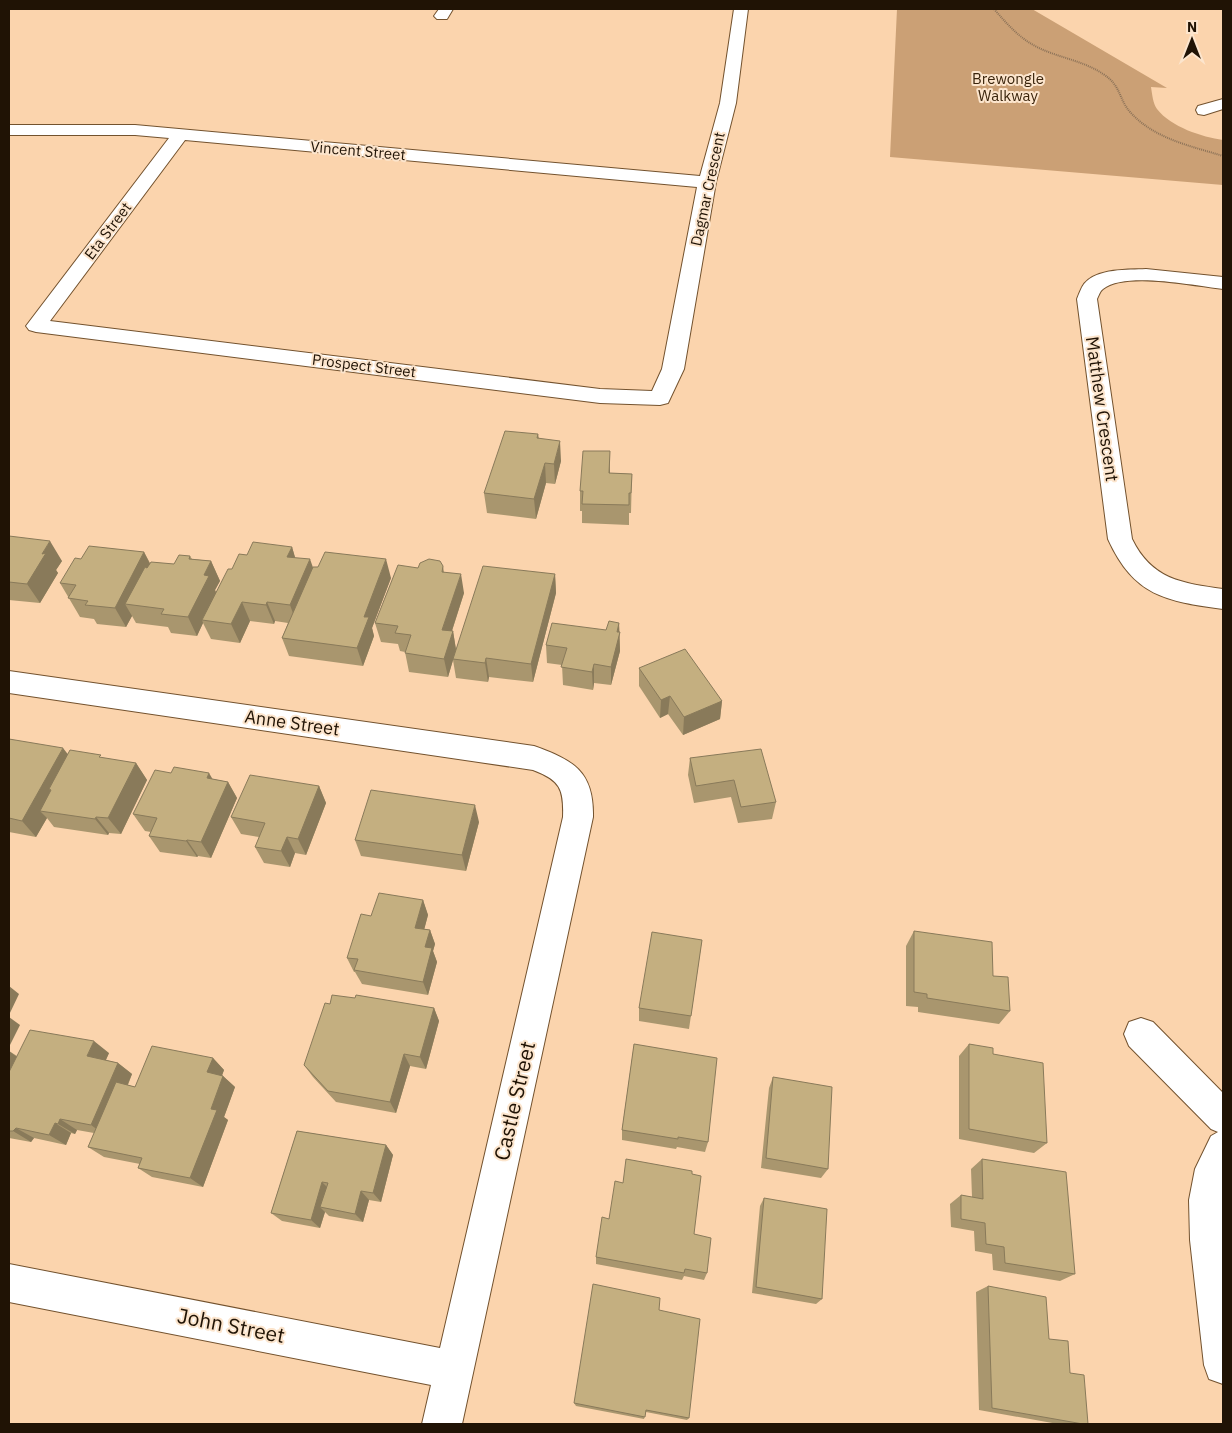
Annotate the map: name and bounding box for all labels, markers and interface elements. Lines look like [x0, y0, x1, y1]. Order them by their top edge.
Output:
north arrow [1167, 15, 1217, 65]
text: N [1187, 18, 1197, 36]
park label: Brewongle Walkway [972, 69, 1044, 105]
street label: Dagmar Crescent [686, 130, 729, 248]
street label: Vincent Street [310, 137, 406, 164]
street label: Eta Street [80, 198, 135, 263]
street label: Matthew Crescent [1081, 335, 1124, 483]
street label: Prospect Street [311, 350, 417, 381]
street label: Anne Street [243, 704, 341, 741]
street label: Castle Street [487, 1038, 541, 1163]
street label: John Street [175, 1301, 287, 1349]

